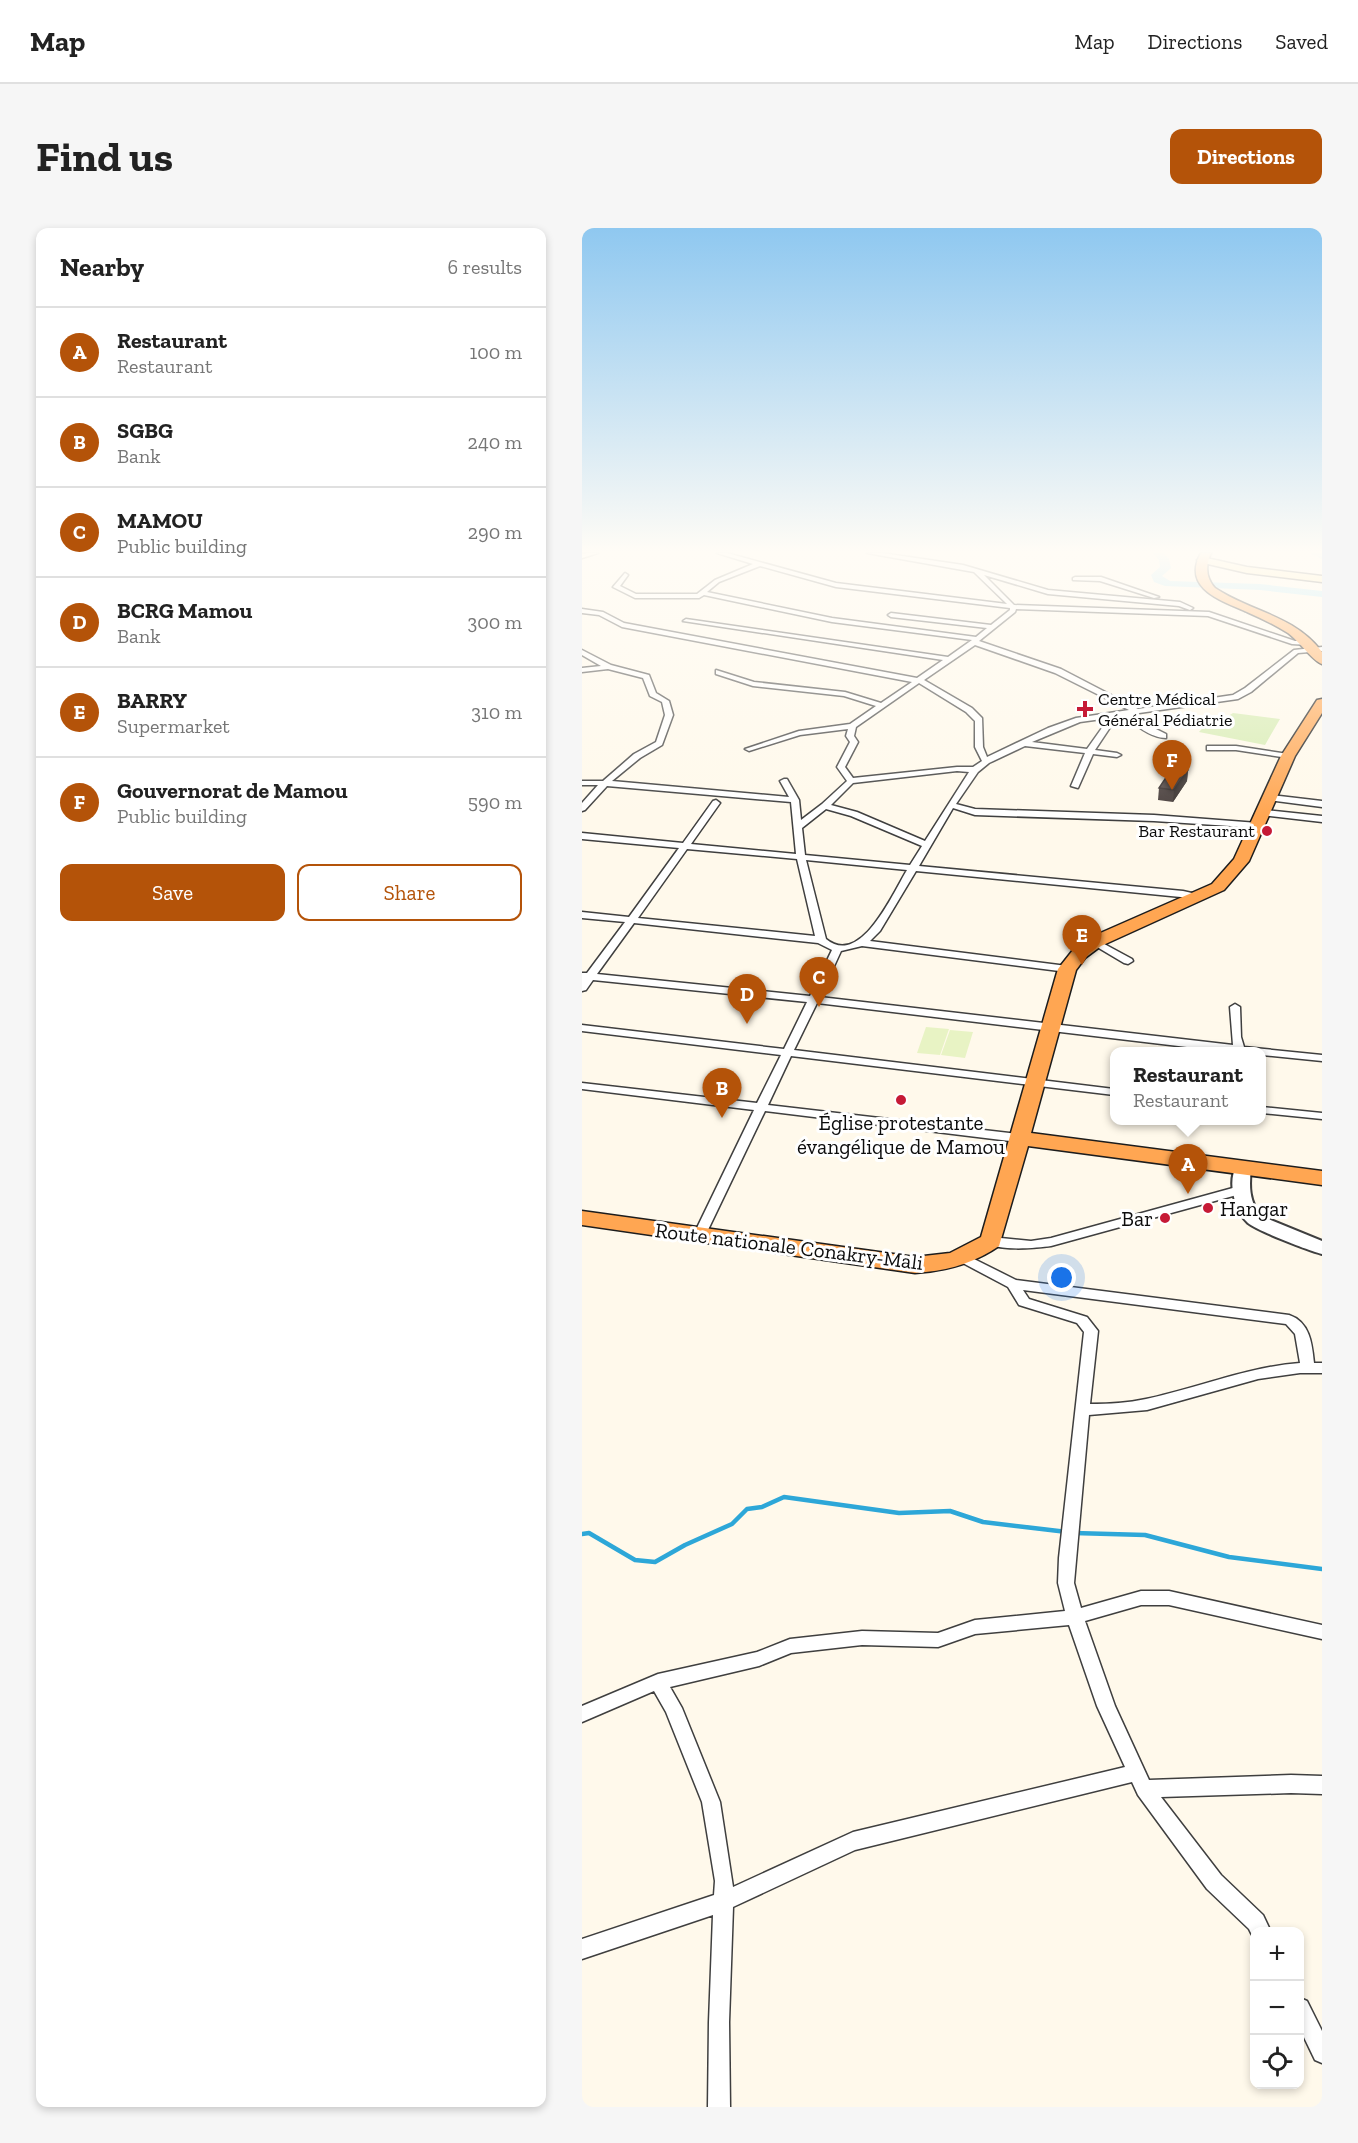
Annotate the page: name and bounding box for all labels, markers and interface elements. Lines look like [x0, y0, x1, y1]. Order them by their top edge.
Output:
text: Map [30, 25, 85, 58]
text: Map [1075, 29, 1115, 54]
text: Directions [1148, 29, 1242, 54]
text: Saved [1275, 29, 1328, 54]
button: Directions [1170, 129, 1322, 184]
text: Find us [36, 131, 173, 182]
text: Nearby [60, 251, 144, 283]
text: 6 results [448, 255, 522, 279]
text: Restaurant [117, 327, 227, 354]
text: A [73, 340, 86, 364]
text: 100 m [469, 340, 522, 364]
text: Restaurant [117, 354, 213, 378]
text: SGBG [117, 417, 173, 444]
text: B [73, 430, 86, 454]
text: 240 m [468, 430, 522, 454]
text: Bank [117, 444, 161, 468]
text: MAMOU [117, 507, 203, 534]
text: C [73, 520, 86, 544]
text: 290 m [468, 520, 522, 544]
text: Public building [117, 534, 247, 558]
text: BCRG Mamou [117, 597, 252, 624]
text: D [73, 610, 86, 634]
text: 300 m [467, 610, 522, 634]
text: Bank [117, 624, 161, 648]
text: BARRY [117, 687, 187, 714]
place label: Centre Médical Général Pédiatrie [1098, 688, 1233, 731]
text: E [74, 700, 85, 724]
text: 310 m [471, 700, 522, 724]
marker: Centre Médical Général Pédiatrie [1076, 700, 1094, 718]
text: Supermarket [117, 714, 230, 738]
pin: F [1152, 740, 1192, 790]
text: Gouvernorat de Mamou [117, 777, 348, 804]
text: F [74, 790, 85, 814]
text: 590 m [468, 790, 522, 814]
text: Public building [117, 804, 247, 828]
place label: Bar Restaurant [1138, 820, 1255, 842]
marker: Bar Restaurant [1260, 824, 1274, 838]
button: Save [60, 864, 285, 921]
button: Share [297, 864, 522, 921]
pin: E [1062, 916, 1102, 965]
pin: C [800, 958, 838, 1007]
pin: D [728, 974, 766, 1024]
popup [1110, 1047, 1266, 1125]
text: Restaurant [1133, 1061, 1243, 1088]
pin: B [702, 1068, 742, 1118]
text: Restaurant [1133, 1088, 1228, 1112]
marker: Église protestante évangélique de Mamou [894, 1093, 908, 1107]
place label: Église protestante évangélique de Mamou [797, 1110, 1005, 1159]
pin: A [1168, 1144, 1208, 1194]
place label: Hangar [1220, 1196, 1288, 1221]
marker: Hangar [1201, 1201, 1215, 1215]
place label: Bar [1121, 1206, 1153, 1231]
marker: Bar [1158, 1211, 1172, 1225]
street label: Route nationale Conakry-Mali [654, 1217, 925, 1275]
your location [1047, 1263, 1076, 1292]
map controls [1250, 1927, 1304, 2089]
button: + [1250, 1927, 1304, 1981]
button: − [1250, 1981, 1304, 2035]
button: locate [1250, 2035, 1304, 2089]

